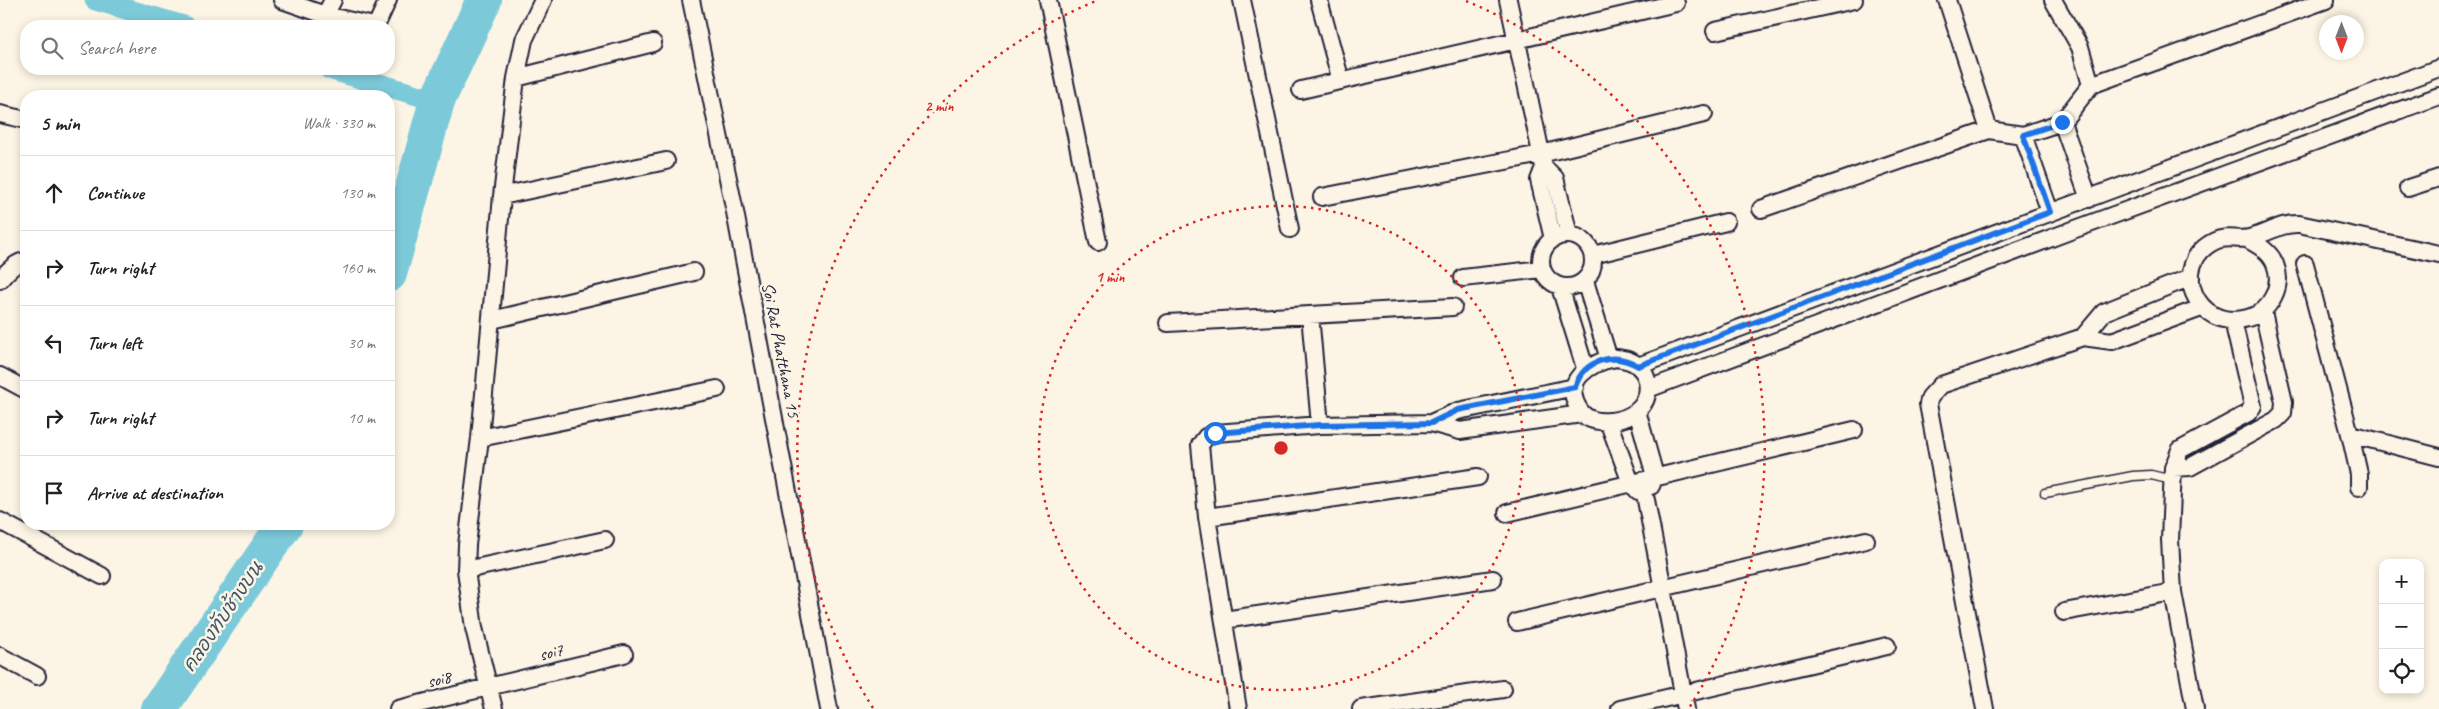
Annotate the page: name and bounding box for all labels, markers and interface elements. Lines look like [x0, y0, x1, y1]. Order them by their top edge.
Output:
north arrow [2319, 15, 2364, 60]
search box [20, 20, 395, 75]
icon: search [38, 34, 66, 62]
text: Search here [78, 36, 155, 60]
text: 2 min [925, 97, 954, 116]
text: 5 min [40, 110, 80, 136]
route end [2051, 111, 2074, 134]
text: Walk · 330 m [303, 113, 375, 133]
icon: ahead [40, 179, 68, 207]
text: Continue [87, 181, 144, 205]
text: 130 m [341, 183, 375, 203]
icon: right [40, 254, 68, 282]
text: Turn right [87, 256, 154, 280]
text: 160 m [341, 258, 375, 278]
text: 1 min [1096, 268, 1125, 287]
street label: Soi Rat Phatthana 15 [757, 281, 805, 420]
icon: left [40, 329, 68, 357]
text: Turn left [87, 331, 142, 355]
text: 30 m [348, 333, 375, 353]
icon: right [40, 404, 68, 432]
text: Turn right [87, 406, 154, 430]
text: 10 m [348, 408, 375, 428]
route start [1204, 422, 1227, 445]
centre of rings [1272, 439, 1290, 457]
icon: arrive [40, 479, 68, 507]
text: Arrive at destination [87, 481, 223, 505]
water label: คลองทับช้างบน [176, 556, 269, 676]
map controls [2379, 559, 2424, 694]
button: + [2379, 559, 2424, 604]
button: − [2379, 604, 2424, 649]
street label: soi7 [537, 638, 566, 666]
button: locate [2379, 649, 2424, 694]
street label: soi8 [425, 665, 455, 692]

